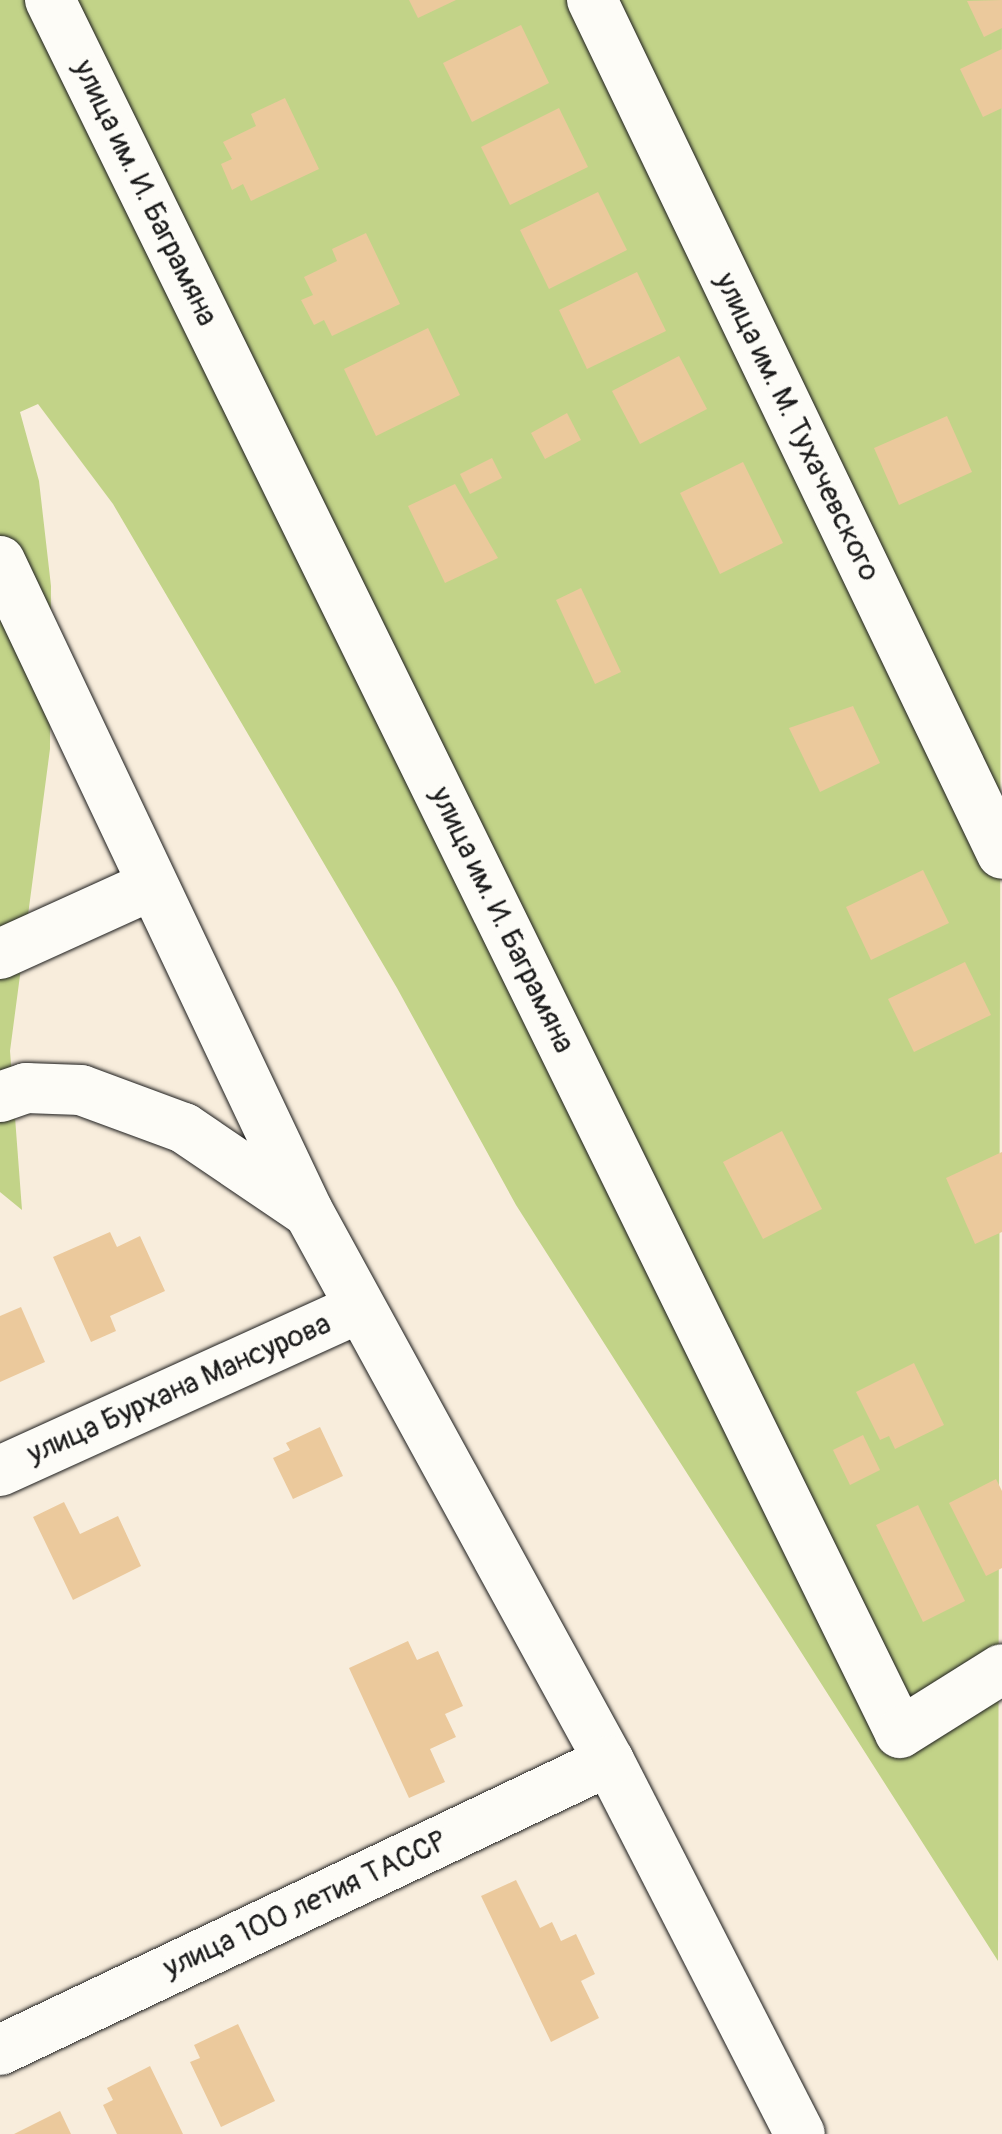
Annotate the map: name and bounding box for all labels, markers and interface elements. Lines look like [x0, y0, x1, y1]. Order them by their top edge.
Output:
street label: улица им. И. Баграмяна [65, 54, 225, 332]
street label: улица им. М. Тухачевского [707, 267, 887, 587]
street label: улица им. И. Баграмяна [422, 781, 582, 1059]
street label: улица Бурхана Мансурова [22, 1306, 336, 1472]
street label: улица 100 летия ТАССР [158, 1824, 452, 1986]

